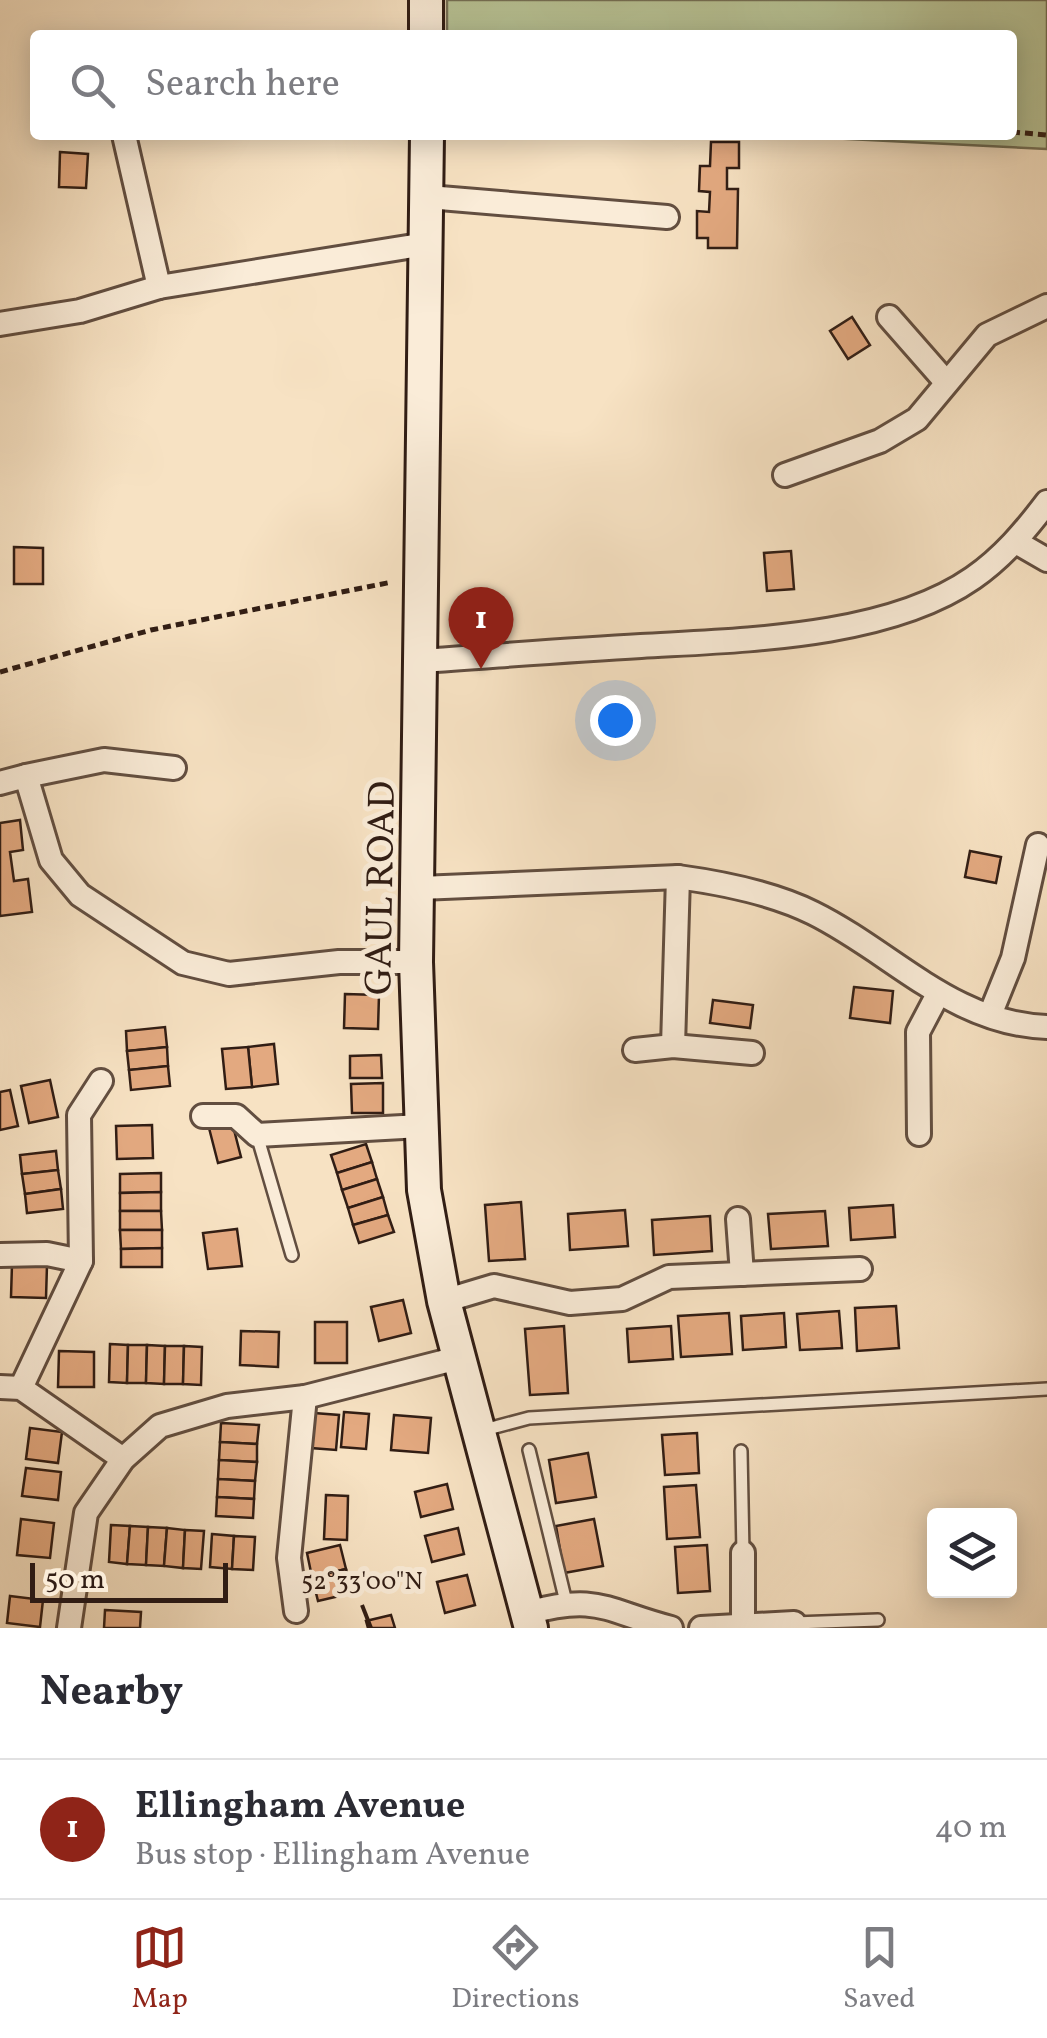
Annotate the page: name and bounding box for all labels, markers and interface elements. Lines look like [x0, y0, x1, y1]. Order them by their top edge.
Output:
search box [30, 30, 1017, 140]
icon: search [65, 58, 120, 113]
text: Search here [145, 59, 340, 112]
pin: 1 [448, 586, 514, 669]
your location [590, 695, 641, 746]
street label: GAUL ROAD [354, 781, 411, 995]
map controls [927, 1508, 1017, 1598]
button: layers [927, 1508, 1017, 1598]
scale bar [30, 1558, 228, 1602]
text: 50 m [45, 1561, 105, 1600]
text: 52°33'00"N [301, 1565, 423, 1600]
text: Nearby [40, 1664, 183, 1723]
text: Ellingham Avenue [135, 1781, 465, 1834]
text: 1 [66, 1807, 79, 1851]
text: 40 m [935, 1807, 1007, 1851]
text: Bus stop · Ellingham Avenue [135, 1834, 530, 1878]
tab: Map [132, 1920, 188, 2019]
tab: Directions [451, 1920, 580, 2019]
tab: Saved [843, 1920, 915, 2019]

